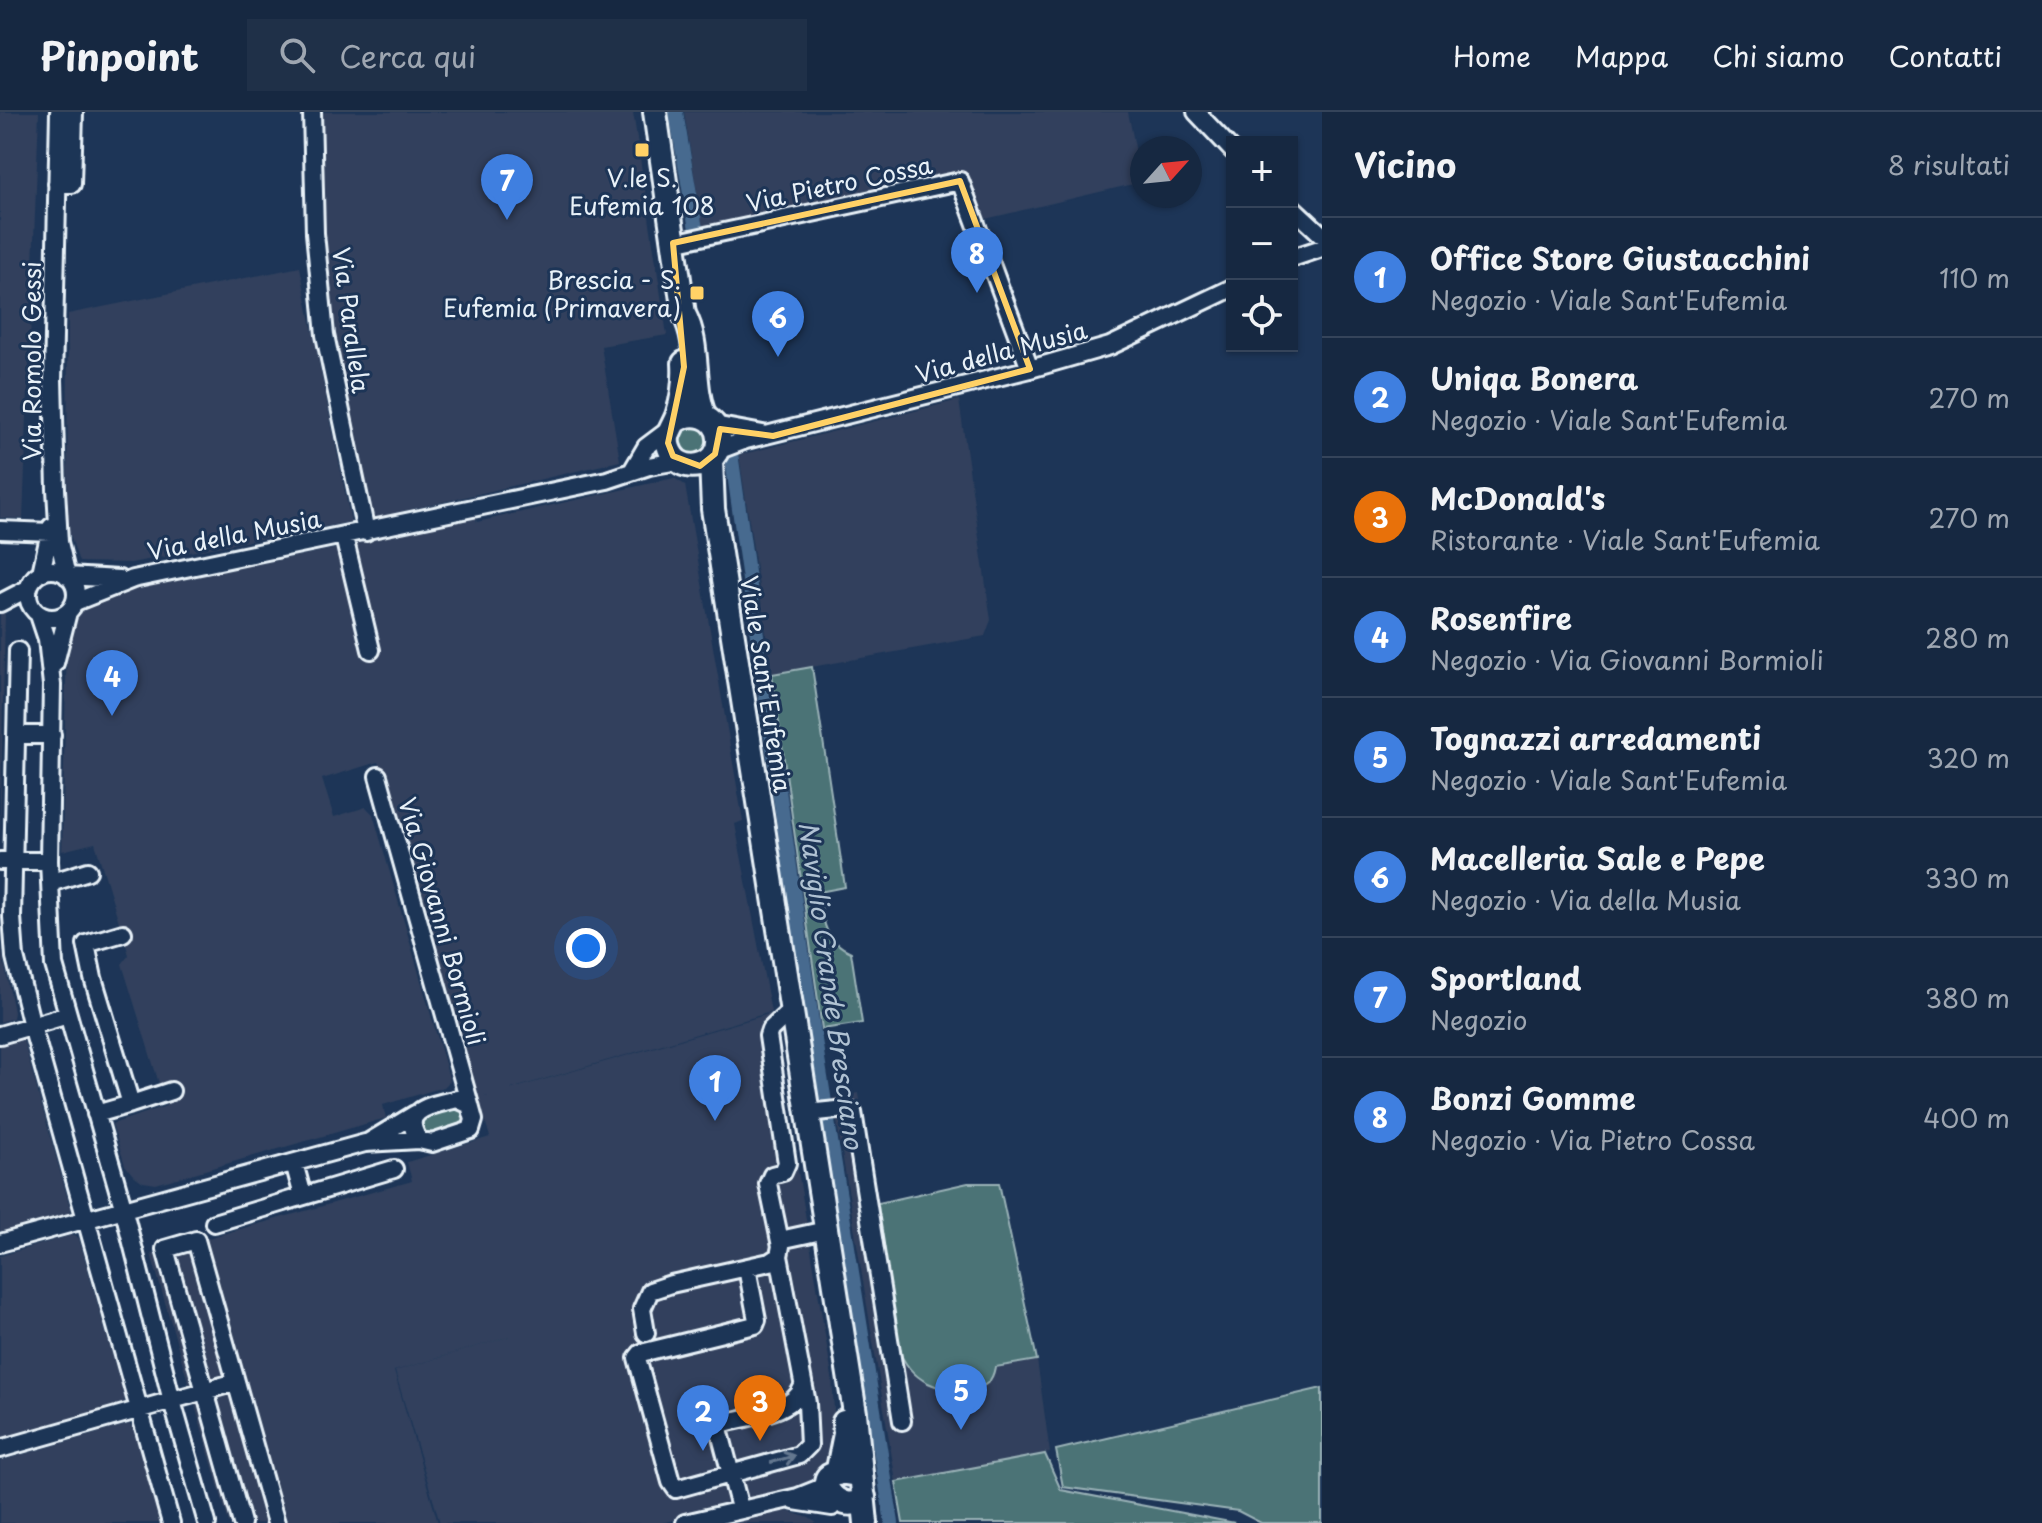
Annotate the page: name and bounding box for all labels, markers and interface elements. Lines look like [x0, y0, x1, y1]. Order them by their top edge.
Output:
search box [247, 19, 807, 91]
text: Pinpoint [40, 27, 199, 84]
icon: search [275, 33, 319, 77]
text: Cerca qui [339, 33, 476, 78]
text: Home [1453, 34, 1531, 77]
text: Mappa [1575, 34, 1668, 77]
text: Chi siamo [1712, 34, 1845, 77]
text: Contatti [1889, 34, 2002, 77]
north arrow [1130, 136, 1202, 208]
map controls [1226, 136, 1298, 352]
button: + [1226, 136, 1298, 208]
text: Vicino [1354, 138, 1456, 190]
marker: V.le S. Eufemia 108 [633, 141, 651, 159]
text: 8 risultati [1888, 145, 2010, 184]
street label: Via Pietro Cossa [743, 146, 935, 220]
pin: 7 [481, 154, 533, 220]
place label: V.le S. Eufemia 108 [569, 159, 715, 223]
button: − [1226, 208, 1298, 280]
pin: 8 [951, 227, 1003, 293]
text: Office Store Giustacchini [1430, 235, 1810, 280]
street label: Via Parallela [324, 245, 380, 395]
text: 1 [1374, 258, 1386, 297]
text: 110 m [1939, 258, 2010, 297]
street label: Via Romolo Gessi [13, 261, 49, 461]
place label: Brescia - S. Eufemia (Primavera) [443, 261, 681, 325]
button: locate [1226, 280, 1298, 352]
text: Negozio · Viale Sant'Eufemia [1430, 280, 1787, 319]
marker: Brescia - S. Eufemia (Primavera) [688, 284, 706, 302]
pin: 6 [752, 291, 804, 357]
street label: Via della Musia [911, 311, 1091, 391]
text: Uniqa Bonera [1430, 355, 1639, 400]
text: 2 [1371, 378, 1389, 417]
text: 270 m [1929, 378, 2010, 417]
text: Negozio · Viale Sant'Eufemia [1430, 400, 1787, 439]
text: McDonald's [1430, 475, 1605, 520]
text: 3 [1371, 498, 1389, 537]
text: 270 m [1929, 498, 2010, 537]
street label: Via della Musia [144, 499, 324, 568]
text: Ristorante · Viale Sant'Eufemia [1430, 520, 1820, 559]
street label: Viale Sant'Eufemia [732, 573, 802, 795]
text: Rosenfire [1430, 595, 1572, 640]
text: 4 [1371, 618, 1389, 657]
text: 280 m [1925, 618, 2010, 657]
text: Negozio · Via Giovanni Bormioli [1430, 640, 1824, 679]
pin: 4 [86, 650, 138, 716]
text: Tognazzi arredamenti [1430, 715, 1761, 760]
text: 5 [1372, 738, 1388, 777]
text: 320 m [1926, 738, 2010, 777]
text: Negozio · Viale Sant'Eufemia [1430, 760, 1787, 799]
street label: Via Giovanni Bormioli [390, 793, 496, 1049]
water label: Naviglio Grande Bresciano [790, 819, 875, 1153]
text: Macelleria Sale e Pepe [1430, 835, 1765, 880]
text: 6 [1371, 858, 1389, 897]
text: 330 m [1925, 858, 2010, 897]
text: Negozio · Via della Musia [1430, 880, 1741, 919]
your location [566, 928, 606, 968]
text: Sportland [1430, 955, 1581, 1000]
text: 7 [1373, 978, 1387, 1017]
text: 380 m [1925, 978, 2010, 1017]
text: Negozio [1430, 1000, 1528, 1039]
pin: 1 [689, 1055, 741, 1121]
text: Bonzi Gomme [1430, 1075, 1636, 1120]
text: 8 [1372, 1098, 1388, 1137]
text: 400 m [1923, 1098, 2010, 1137]
text: Negozio · Via Pietro Cossa [1430, 1120, 1755, 1159]
pin: 5 [935, 1364, 987, 1430]
pin: 3 [734, 1375, 786, 1441]
pin: 2 [677, 1385, 729, 1451]
one-way arrow [770, 1451, 796, 1466]

